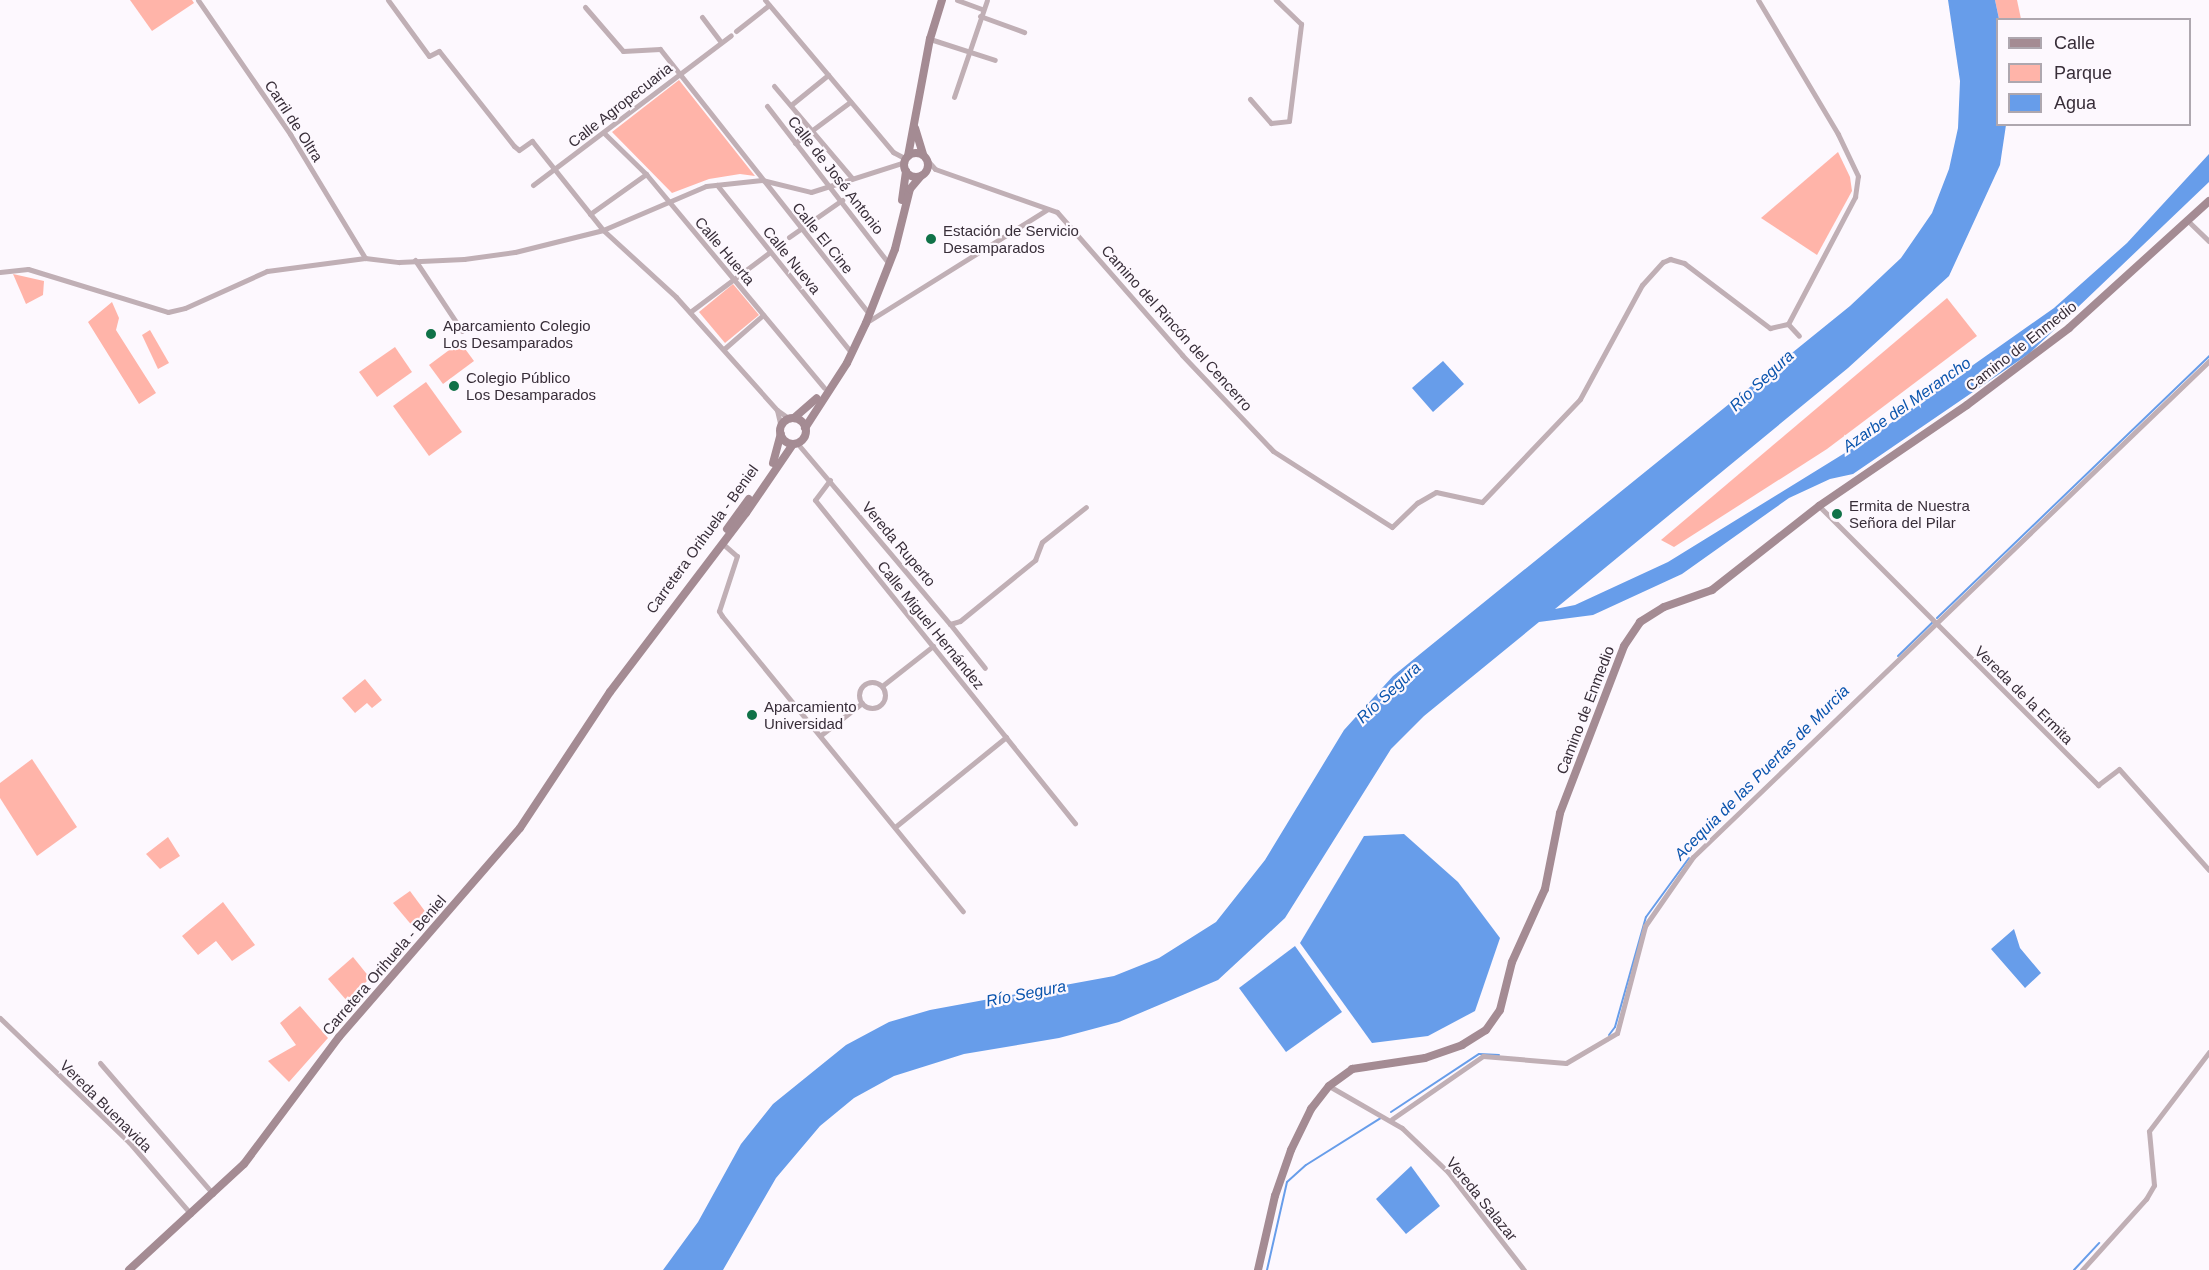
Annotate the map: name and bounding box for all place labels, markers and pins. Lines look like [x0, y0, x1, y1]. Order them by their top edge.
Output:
place label: Estación de Servicio Desamparados [943, 221, 1079, 256]
marker: Estación de Servicio Desamparados [924, 232, 938, 246]
place label: Aparcamiento Colegio Los Desamparados [443, 316, 591, 351]
marker: Aparcamiento Colegio Los Desamparados [424, 327, 438, 341]
place label: Colegio Público Los Desamparados [466, 368, 596, 403]
marker: Colegio Público Los Desamparados [447, 379, 461, 393]
place label: Ermita de Nuestra Señora del Pilar [1849, 496, 1970, 531]
marker: Ermita de Nuestra Señora del Pilar [1830, 507, 1844, 521]
place label: Aparcamiento Universidad [764, 697, 857, 732]
marker: Aparcamiento Universidad [745, 708, 759, 722]

